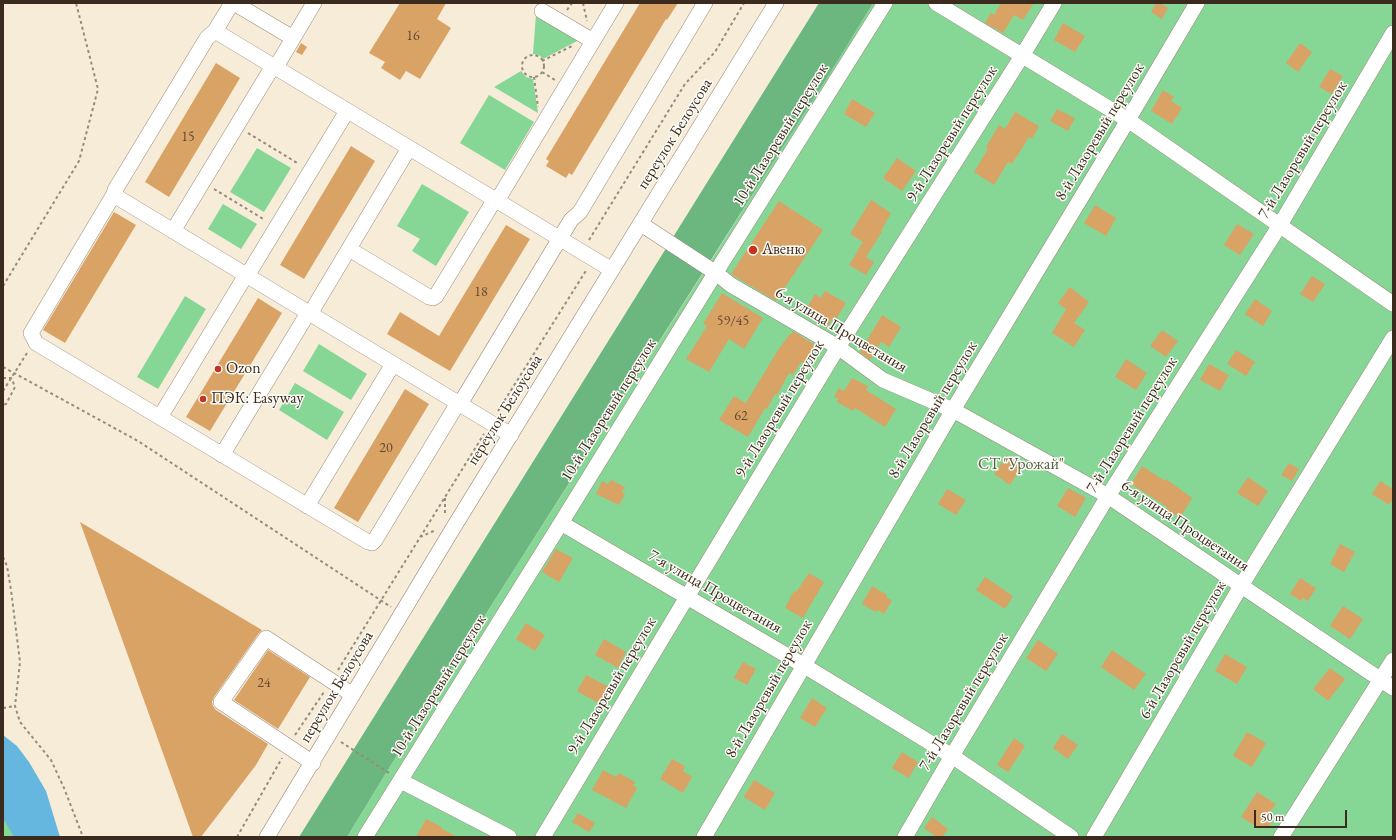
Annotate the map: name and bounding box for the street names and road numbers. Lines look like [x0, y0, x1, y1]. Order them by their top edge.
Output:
street label: 10-й Лазоревый переулок [729, 60, 833, 210]
street label: 8-й Лазоревый переулок [1051, 60, 1149, 204]
street label: 9-й Лазоревый переулок [902, 62, 1002, 206]
street label: переулок Белоусова [633, 75, 717, 193]
street label: 7-й Лазоревый переулок [1254, 78, 1352, 222]
street label: 6-я улица Процветания [772, 283, 910, 377]
street label: 10-й Лазоревый переулок [557, 335, 661, 485]
street label: 9-й Лазоревый переулок [731, 337, 829, 481]
street label: 8-й Лазоревый переулок [884, 338, 982, 482]
street label: переулок Белоусова [463, 351, 547, 469]
street label: 7-й Лазоревый переулок [1082, 353, 1182, 497]
street label: 6-я улица Процветания [1117, 476, 1253, 576]
street label: 7-я улица Процветания [645, 546, 785, 638]
street label: 6-й Лазоревый переулок [1135, 577, 1231, 723]
street label: 10-й Лазоревый переулок [387, 611, 491, 761]
street label: 9-й Лазоревый переулок [563, 614, 661, 758]
street label: 8-й Лазоревый переулок [721, 616, 817, 762]
street label: переулок Белоусова [296, 628, 378, 746]
street label: 7-й Лазоревый переулок [915, 630, 1013, 774]

